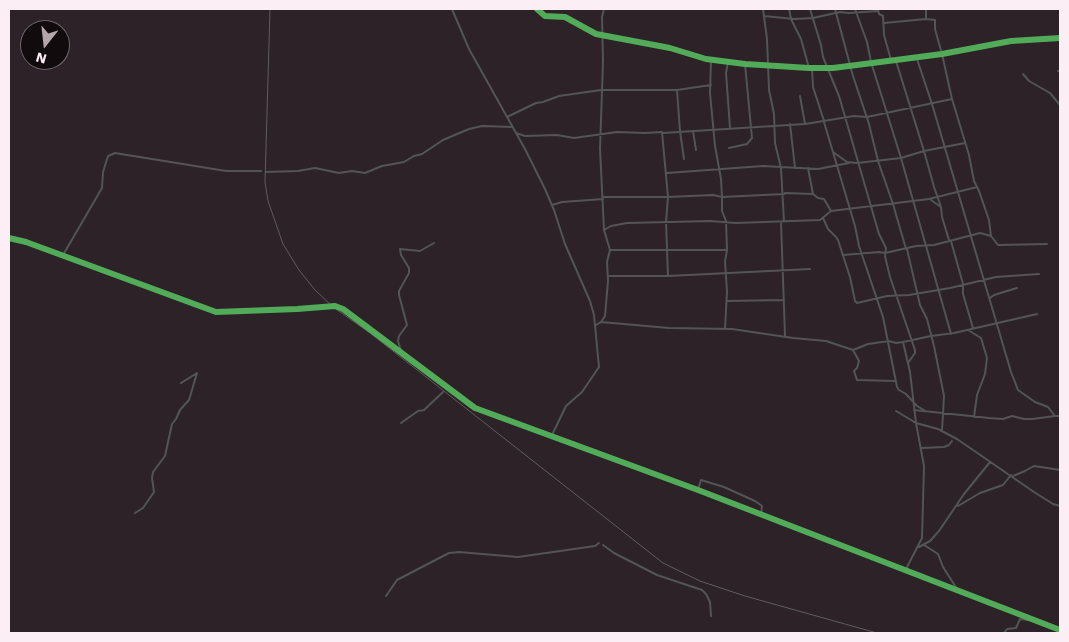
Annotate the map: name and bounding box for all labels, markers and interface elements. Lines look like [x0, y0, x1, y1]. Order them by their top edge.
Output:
north arrow [20, 20, 70, 70]
text: N [34, 49, 48, 68]

